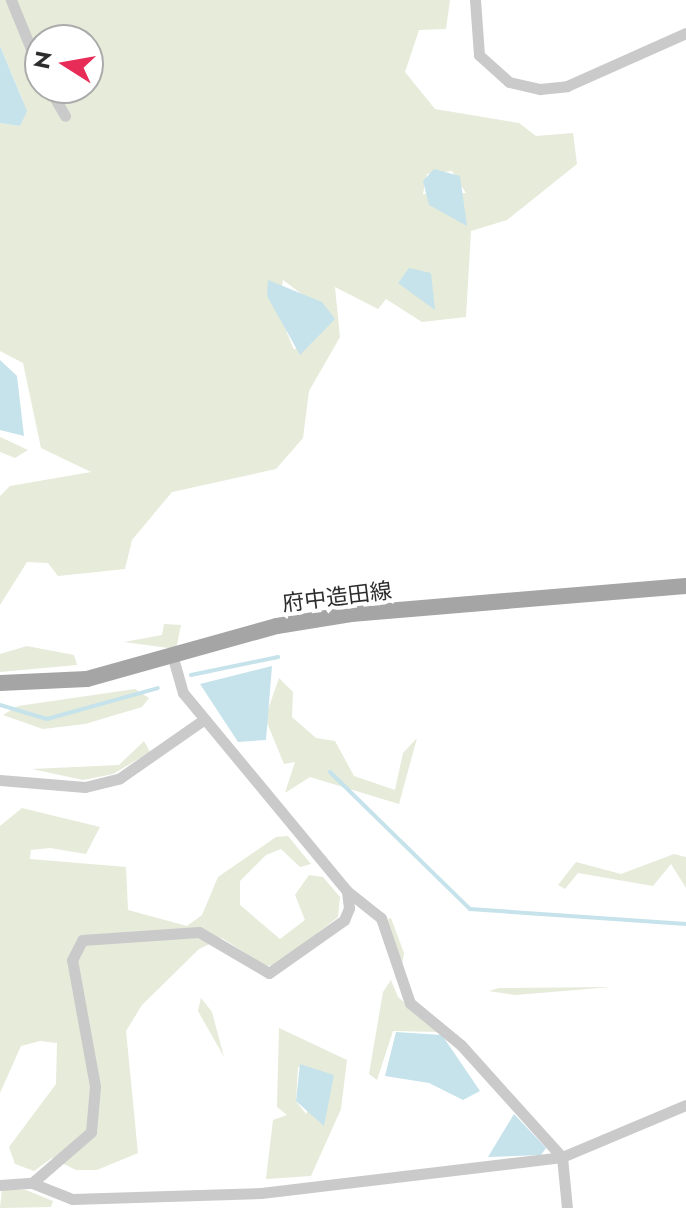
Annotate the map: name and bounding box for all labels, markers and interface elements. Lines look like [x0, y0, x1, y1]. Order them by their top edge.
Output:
north arrow [24, 24, 104, 104]
text: N [25, 48, 60, 71]
street label: 府中造田線 [281, 577, 393, 617]

